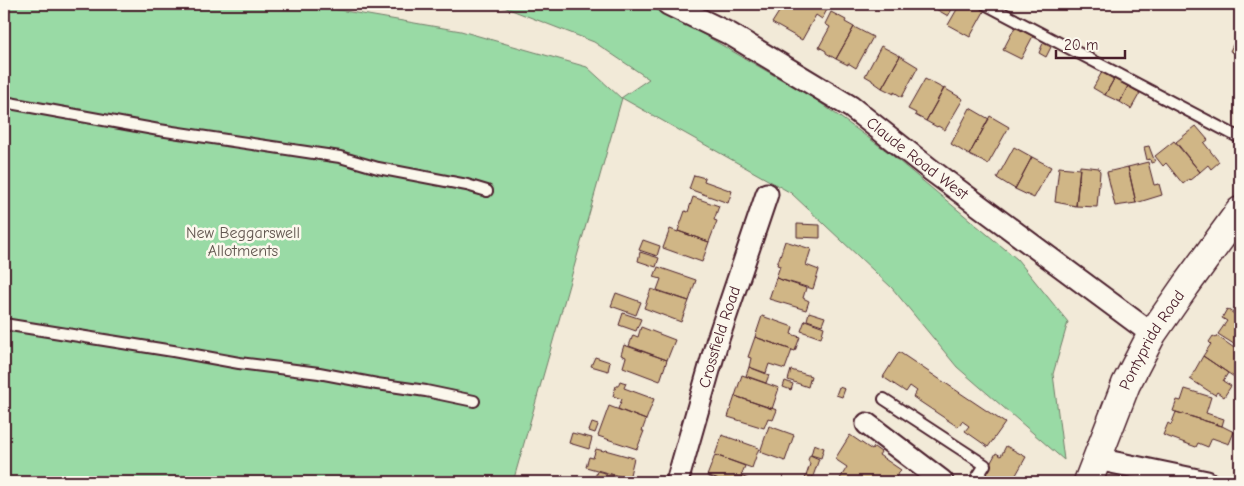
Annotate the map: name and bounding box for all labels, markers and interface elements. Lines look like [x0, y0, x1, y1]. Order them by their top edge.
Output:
scale bar [1056, 28, 1125, 60]
text: 20 m [1064, 36, 1098, 54]
street label: Claude Road West [863, 114, 972, 204]
park label: New Beggarswell Allotments [186, 224, 300, 260]
street label: Crossfield Road [695, 284, 744, 390]
street label: Pontypridd Road [1116, 287, 1188, 392]

